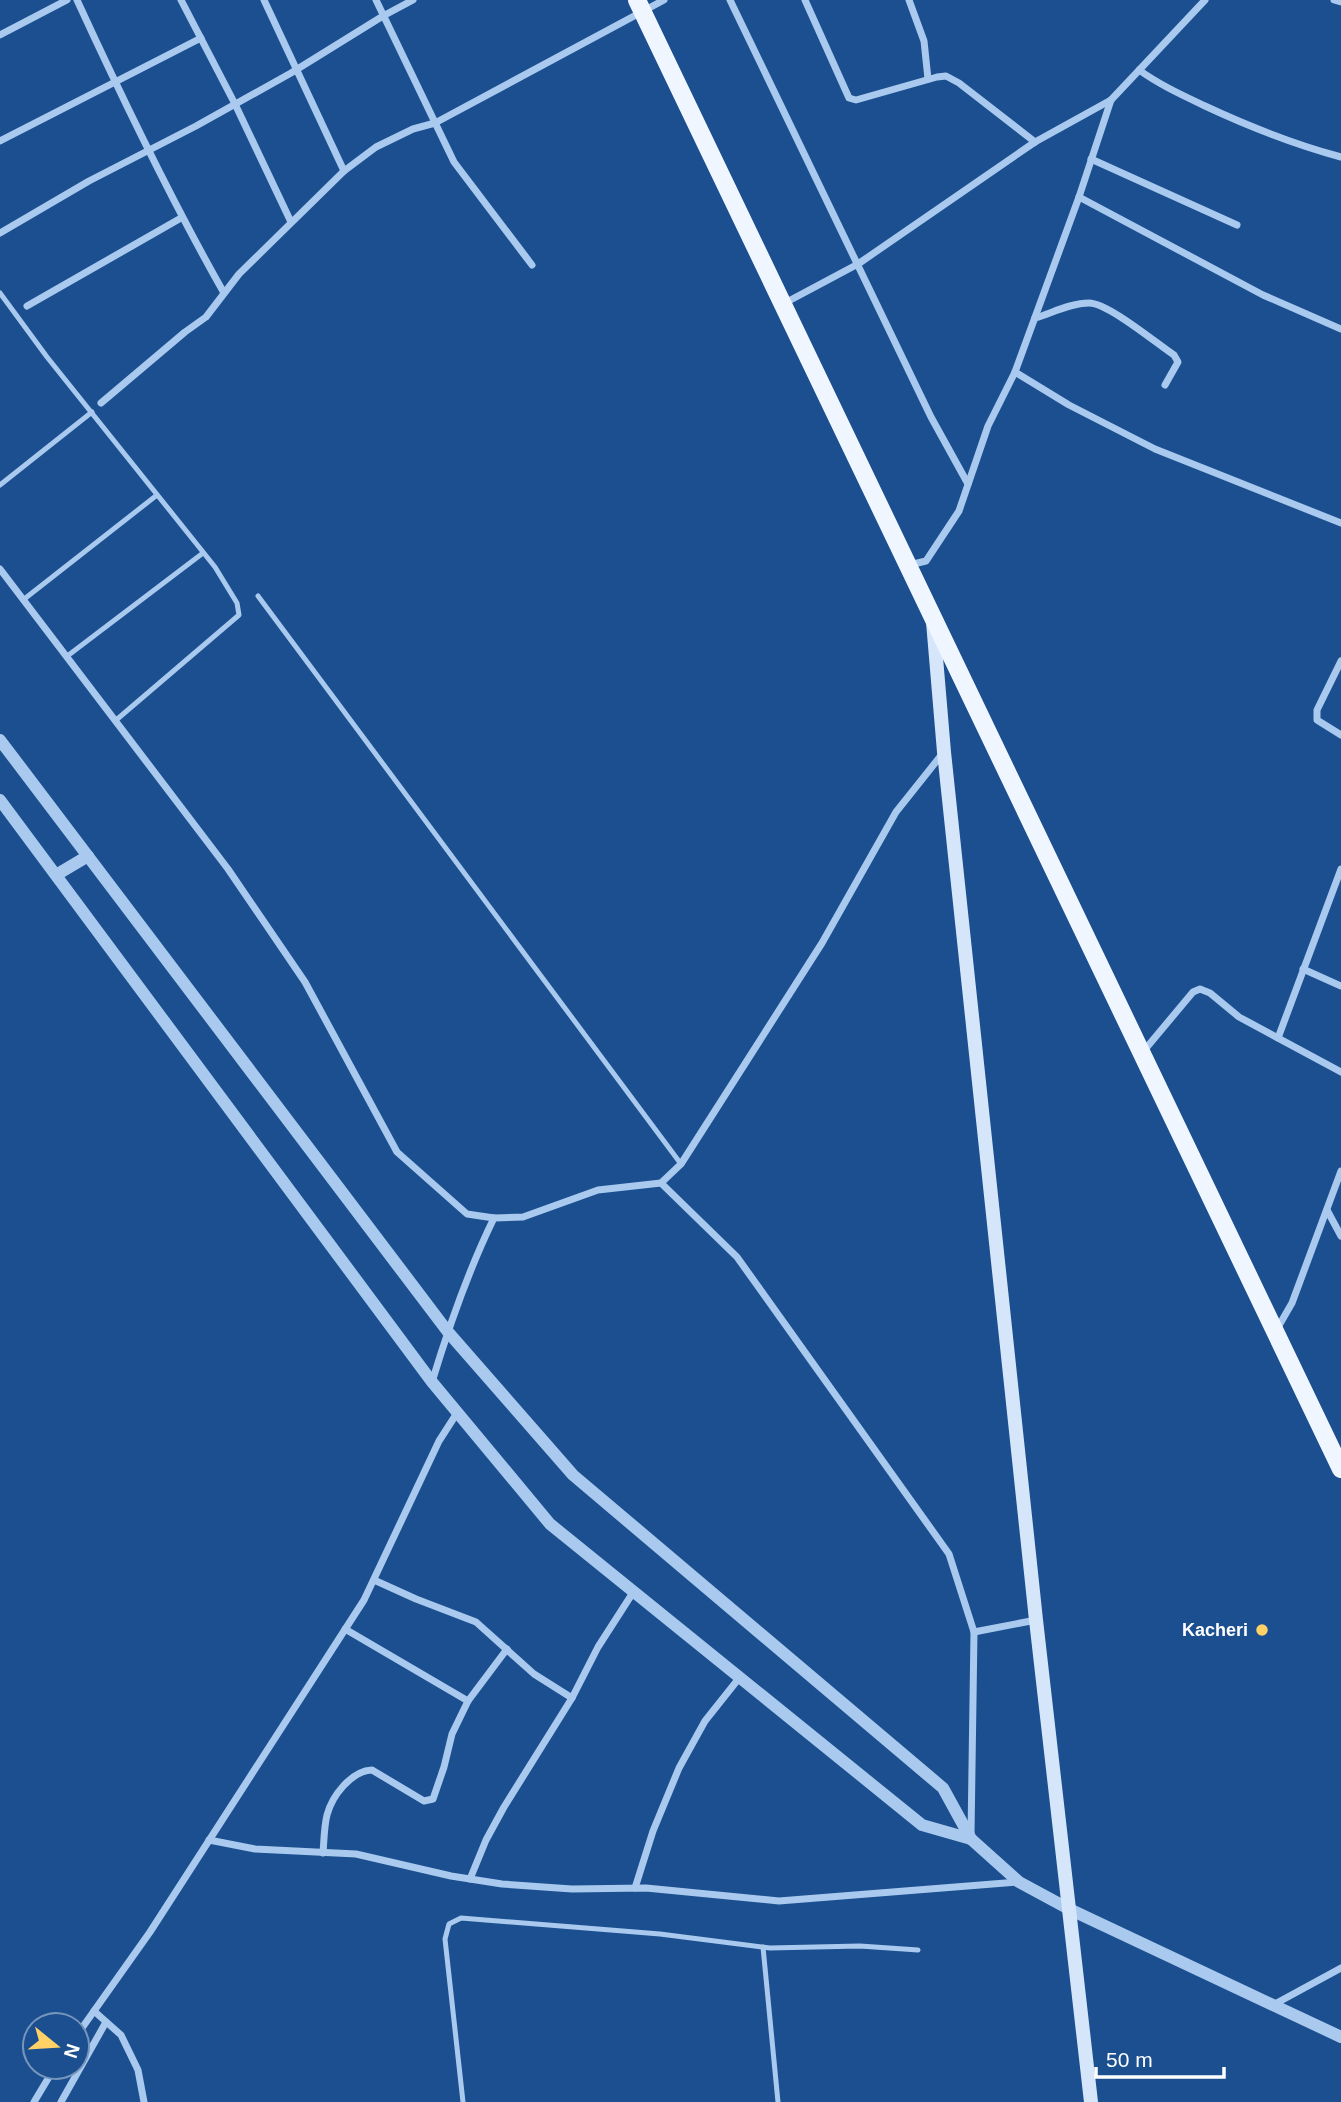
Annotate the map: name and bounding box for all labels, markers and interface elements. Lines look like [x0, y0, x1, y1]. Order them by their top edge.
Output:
place label: Kacheri [1182, 1620, 1248, 1640]
marker: Kacheri [1254, 1622, 1270, 1638]
north arrow [21, 2011, 91, 2081]
scale bar [1096, 2036, 1224, 2080]
text: N [60, 2041, 84, 2061]
text: 50 m [1106, 2048, 1153, 2071]

